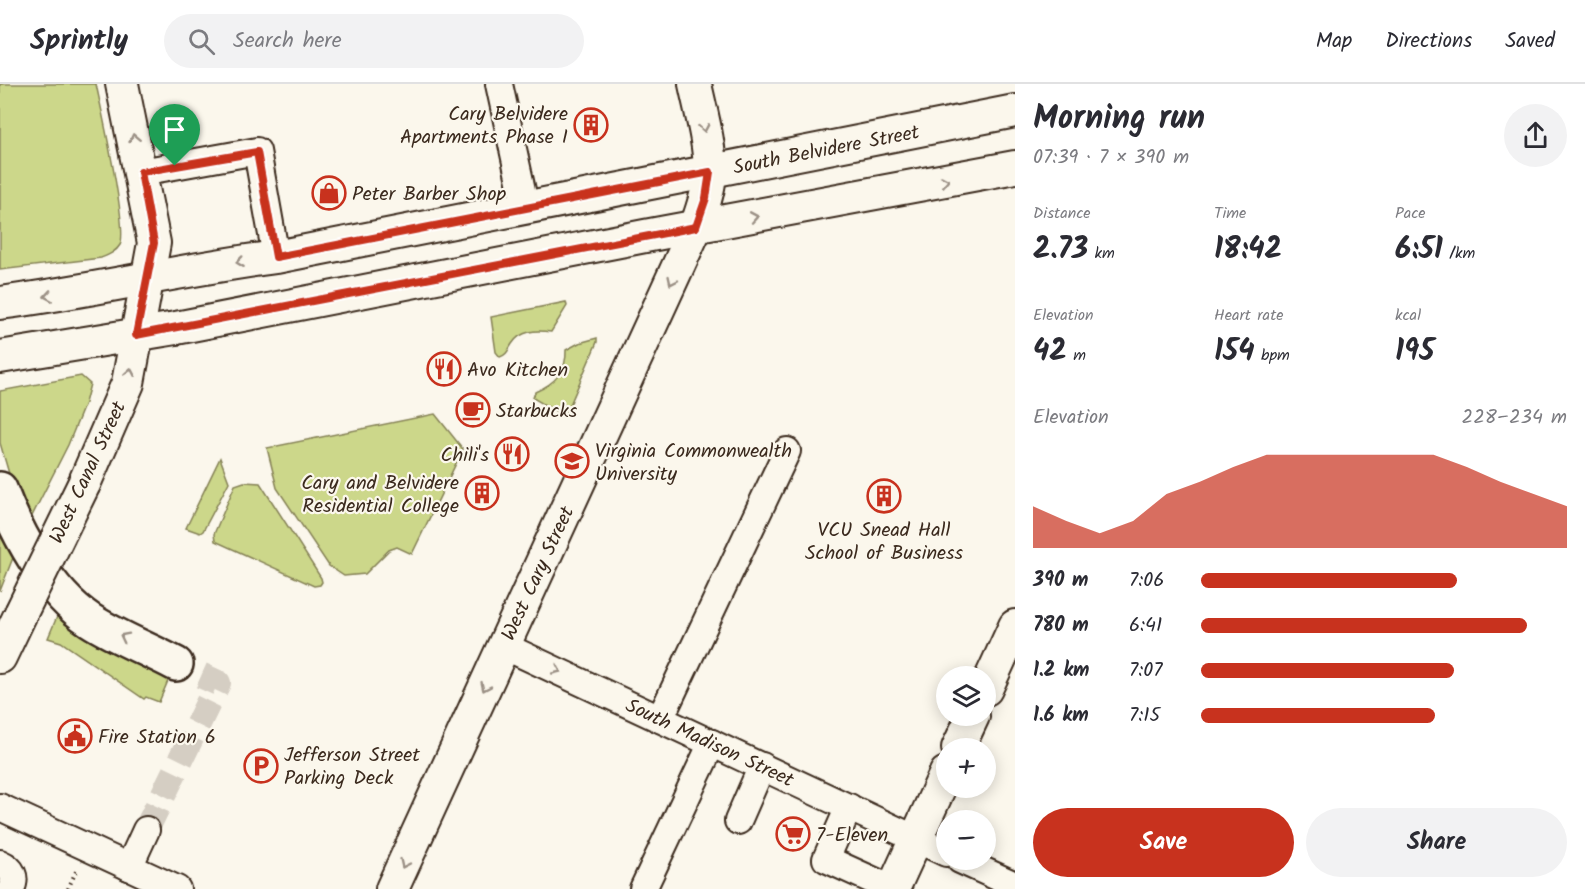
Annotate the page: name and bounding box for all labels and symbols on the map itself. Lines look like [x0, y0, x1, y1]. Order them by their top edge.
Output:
place label: Cary Belvidere Apartments Phase I [400, 99, 568, 154]
pin [149, 104, 200, 166]
building icon: Cary Belvidere Apartments Phase I [573, 107, 609, 143]
street label: South Belvidere Street [731, 117, 922, 185]
one-way arrow [697, 123, 710, 133]
one-way arrow [128, 133, 141, 143]
shop icon: Peter Barber Shop [311, 175, 347, 211]
one-way arrow [940, 175, 950, 188]
place label: Peter Barber Shop [352, 179, 507, 211]
one-way arrow [748, 211, 758, 224]
one-way arrow [235, 255, 244, 267]
one-way arrow [667, 274, 679, 285]
one-way arrow [43, 290, 52, 302]
restaurant icon: Avo Kitchen [426, 351, 462, 387]
place label: Avo Kitchen [467, 355, 568, 387]
one-way arrow [123, 367, 136, 377]
cafe icon: Starbucks [455, 392, 491, 428]
street label: West Canal Street [42, 396, 136, 549]
place label: Starbucks [496, 396, 578, 428]
restaurant icon: Chili's [494, 436, 530, 472]
place label: Virginia Commonwealth University [595, 436, 792, 491]
place label: Chili's [440, 440, 489, 472]
school or university icon: Virginia Commonwealth University [554, 443, 590, 479]
place label: Cary and Belvidere Residential College [301, 468, 459, 523]
building icon: Cary and Belvidere Residential College [464, 475, 500, 511]
building icon: VCU Snead Hall School of Business [866, 478, 902, 514]
street label: West Cary Street [494, 501, 584, 646]
place label: VCU Snead Hall School of Business [805, 515, 964, 570]
one-way arrow [119, 633, 130, 644]
one-way arrow [550, 663, 561, 675]
one-way arrow [481, 680, 493, 691]
street label: South Madison Street [620, 691, 799, 797]
public building icon: Fire Station 6 [57, 718, 93, 754]
place label: Fire Station 6 [98, 722, 216, 754]
place label: Jefferson Street Parking Deck [284, 740, 420, 795]
parking icon: Jefferson Street Parking Deck [243, 748, 279, 784]
supermarket icon: 7-Eleven [775, 816, 811, 852]
place label: 7-Eleven [816, 820, 888, 852]
one-way arrow [399, 857, 411, 868]

